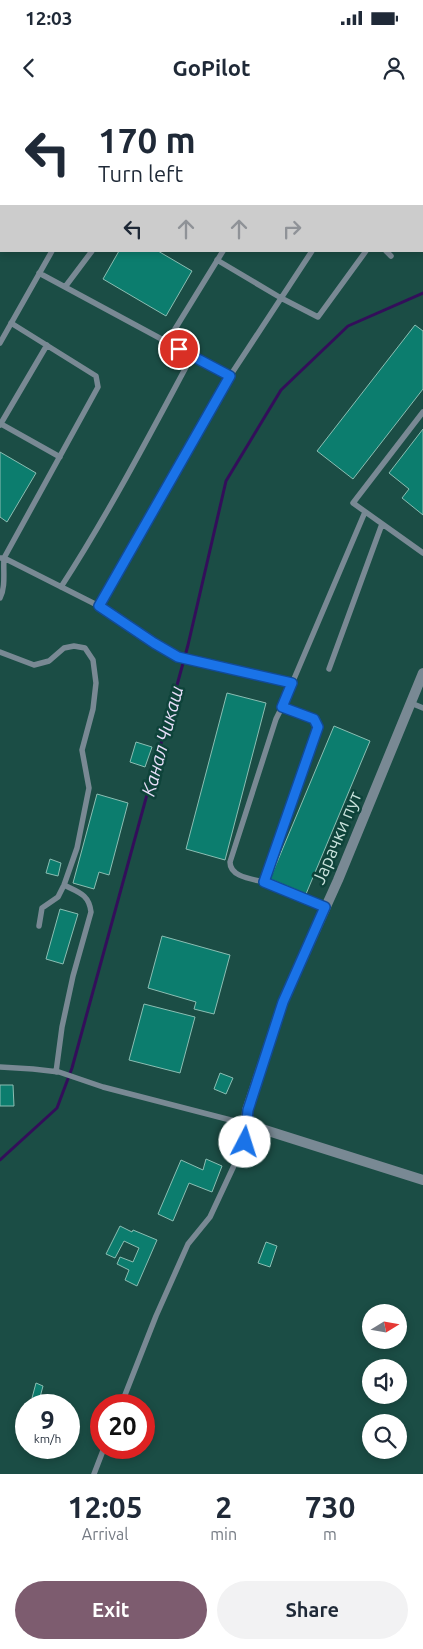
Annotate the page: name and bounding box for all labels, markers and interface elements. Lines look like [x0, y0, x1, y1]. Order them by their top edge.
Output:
text: 12:03 [25, 7, 73, 29]
icon: back [15, 54, 43, 82]
icon: person [380, 54, 408, 82]
text: GoPilot [173, 55, 250, 80]
icon: left [15, 120, 80, 185]
text: 170 m [98, 120, 196, 160]
text: Turn left [98, 161, 183, 186]
icon: left [119, 215, 147, 243]
icon: ahead [172, 215, 200, 243]
icon: ahead [225, 215, 253, 243]
icon: right [278, 215, 306, 243]
pin [158, 328, 200, 370]
icon: arrive [165, 335, 193, 363]
water label: Канал Чикаш [137, 683, 187, 799]
street label: Јарачки пут [308, 788, 365, 887]
position arrow [218, 1115, 270, 1167]
north arrow [362, 1304, 408, 1349]
map controls [362, 1304, 407, 1459]
button: sound [362, 1359, 407, 1404]
speed limit sign: 20 [90, 1394, 155, 1459]
text: 9 [40, 1406, 55, 1434]
button: search [362, 1414, 407, 1459]
text: km/h [34, 1432, 61, 1445]
text: 12:05 [68, 1490, 143, 1524]
text: 2 [215, 1490, 232, 1524]
text: 730 [305, 1490, 355, 1524]
text: Arrival [82, 1525, 128, 1543]
text: min [210, 1525, 237, 1543]
text: m [323, 1525, 337, 1543]
button: Exit [15, 1581, 207, 1639]
button: Share [217, 1581, 408, 1639]

